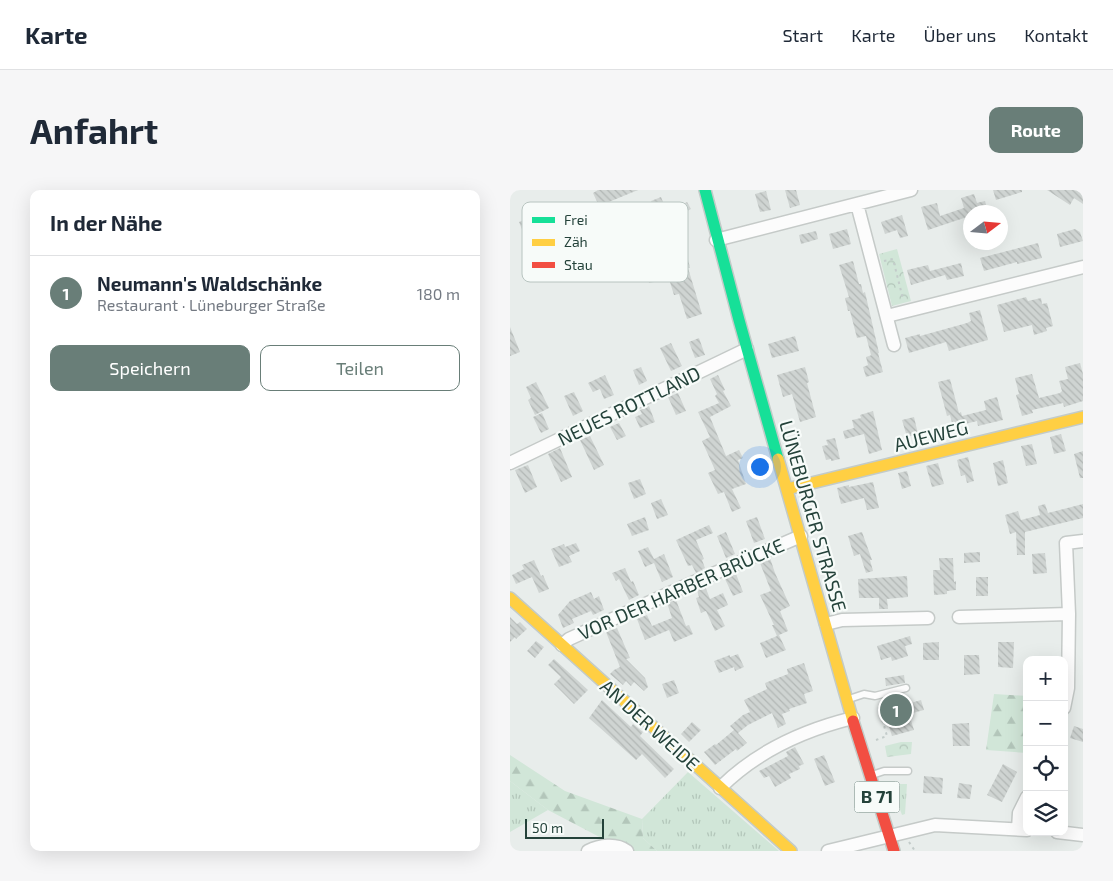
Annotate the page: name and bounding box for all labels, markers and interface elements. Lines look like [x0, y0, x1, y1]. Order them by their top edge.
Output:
text: Karte [25, 20, 88, 49]
text: Start [782, 24, 823, 46]
text: Karte [851, 24, 896, 46]
text: Über uns [924, 24, 996, 46]
text: Kontakt [1024, 24, 1088, 46]
button: Route [989, 107, 1083, 153]
text: Anfahrt [30, 109, 158, 151]
legend [522, 202, 688, 282]
north arrow [963, 205, 1008, 250]
text: In der Nähe [50, 210, 162, 235]
text: Frei [564, 211, 588, 228]
text: Zäh [564, 233, 588, 250]
text: Stau [564, 256, 593, 273]
text: Neumann's Waldschänke [97, 272, 322, 295]
text: 1 [63, 284, 69, 303]
text: 180 m [417, 284, 460, 303]
text: Restaurant · Lüneburger Straße [97, 295, 326, 314]
button: Speichern [50, 345, 250, 391]
button: Teilen [260, 345, 460, 391]
street label: NEUES ROTTLAND [554, 361, 704, 450]
street label: AUEWEG [891, 415, 970, 456]
street label: LÜNEBURGER STRASSE [775, 417, 852, 614]
your location [747, 454, 773, 480]
street label: VOR DER HARBER BRÜCKE [574, 533, 787, 644]
map controls [1023, 656, 1068, 836]
button: + [1023, 656, 1068, 701]
street label: AN DER WEIDE [596, 674, 705, 775]
pin: 1 [880, 691, 912, 729]
button: − [1023, 701, 1068, 746]
button: locate [1023, 746, 1068, 791]
road number: B 71 [854, 782, 900, 812]
button: layers [1023, 791, 1068, 836]
scale bar [525, 816, 604, 839]
text: 50 m [532, 819, 563, 836]

